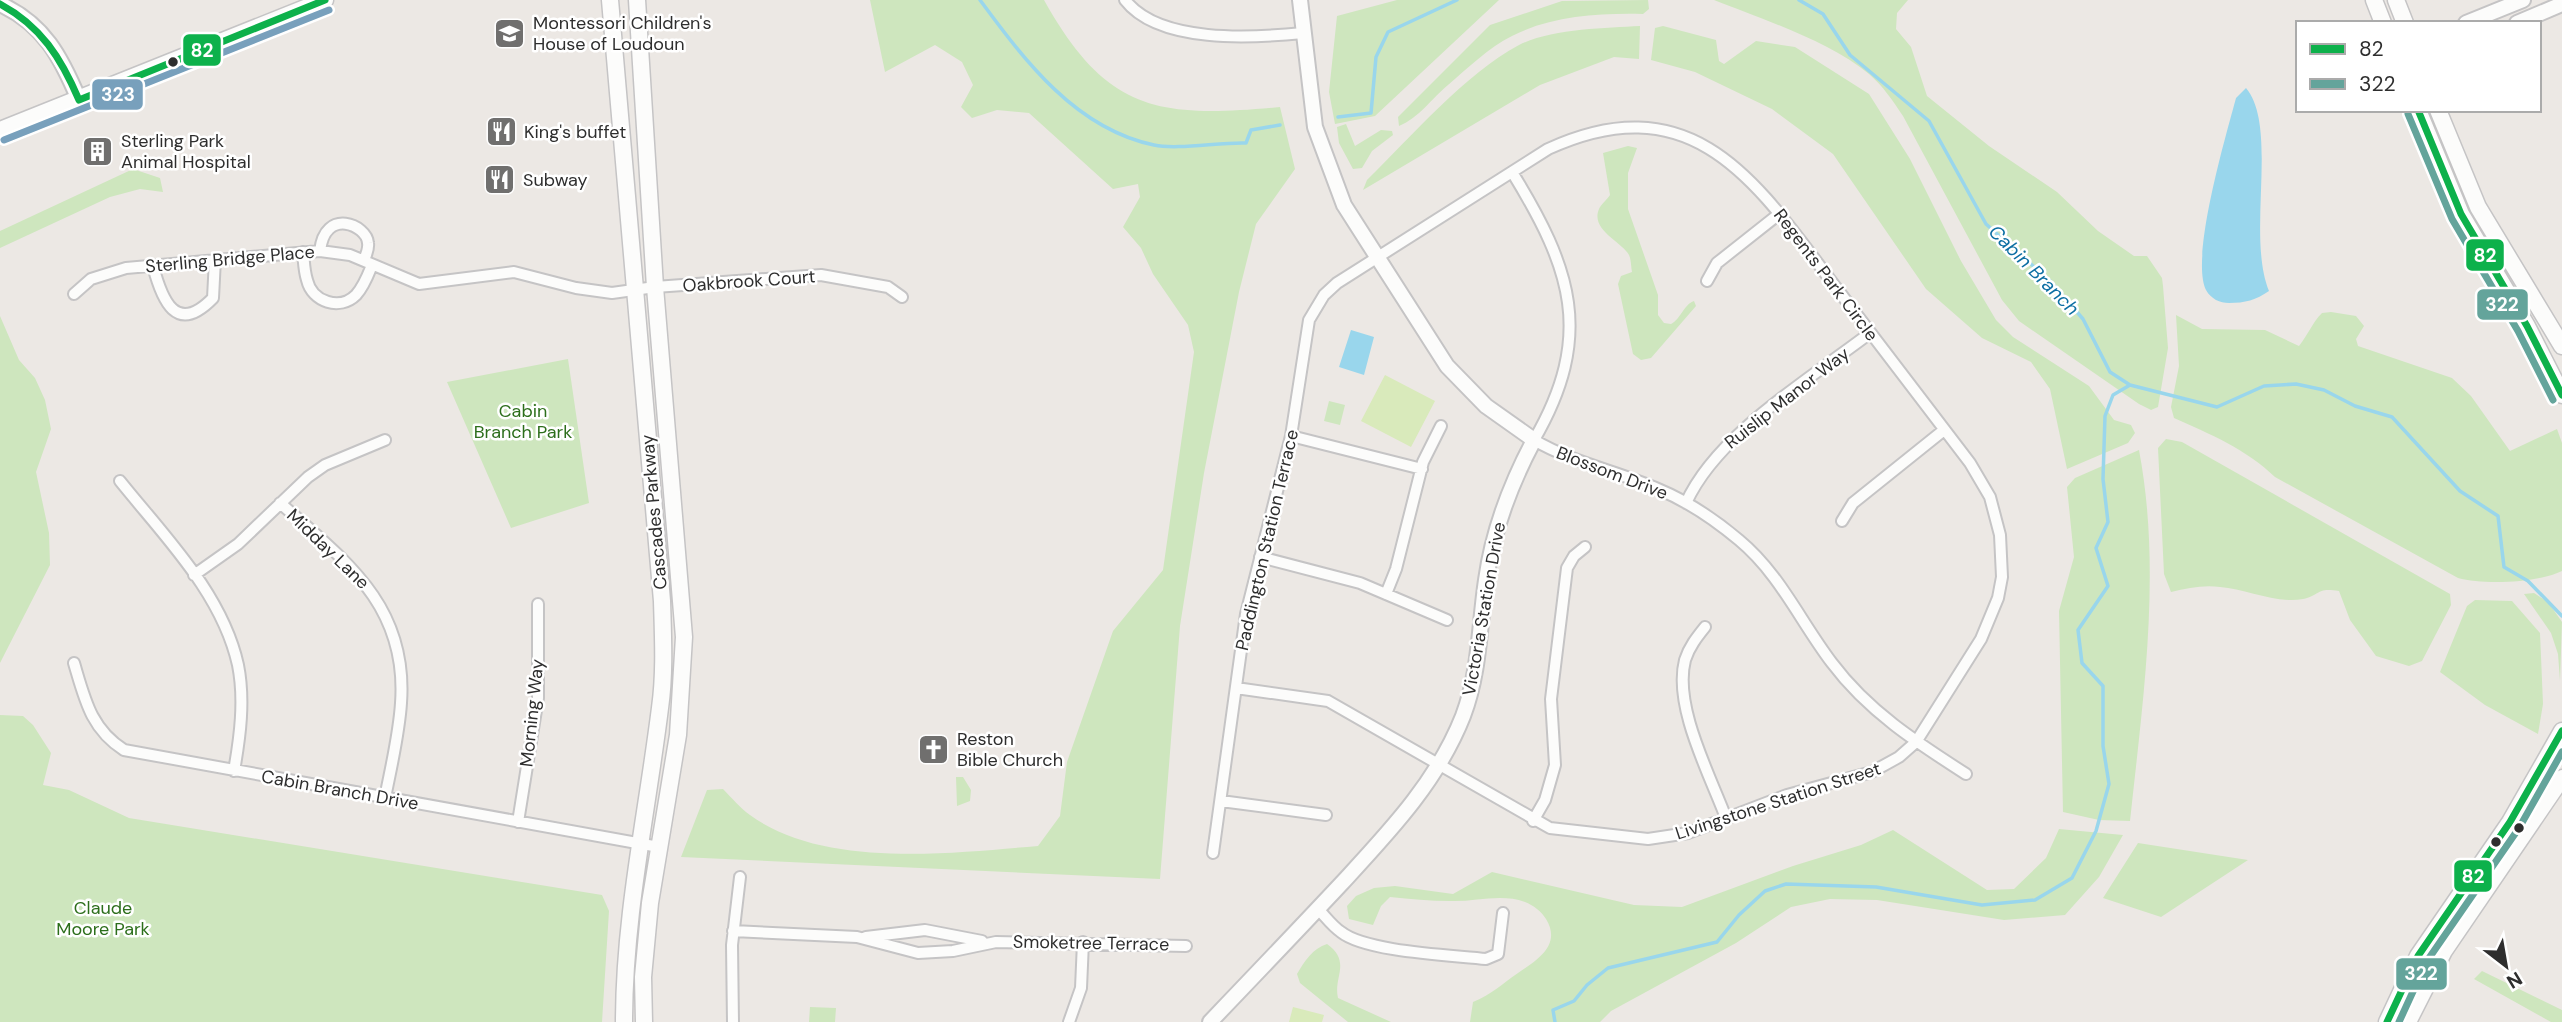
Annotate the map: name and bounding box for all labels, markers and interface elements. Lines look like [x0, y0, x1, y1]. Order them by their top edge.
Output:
place label: Montessori Children's House of Loudoun [533, 11, 711, 56]
school or university icon: Montessori Children's House of Loudoun [493, 16, 527, 50]
legend [2296, 21, 2541, 112]
line badge: 82 [182, 33, 222, 67]
text: 82 [2359, 35, 2384, 63]
text: 82 [191, 38, 213, 63]
unlabelled marker [166, 55, 180, 69]
text: 322 [2359, 70, 2396, 98]
line badge: 323 [91, 78, 144, 111]
text: 323 [101, 82, 135, 107]
restaurant icon: King's buffet [484, 115, 518, 149]
place label: King's buffet [524, 120, 626, 144]
place label: Sterling Park Animal Hospital [121, 129, 251, 174]
building icon: Sterling Park Animal Hospital [81, 134, 115, 168]
restaurant icon: Subway [483, 163, 517, 197]
place label: Subway [523, 168, 588, 192]
street label: Regents Park Circle [1768, 204, 1884, 346]
water label: Cabin Branch [1983, 219, 2085, 321]
line badge: 82 [2465, 238, 2505, 272]
street label: Sterling Bridge Place [144, 240, 316, 278]
text: 82 [2474, 243, 2496, 268]
street label: Oakbrook Court [682, 264, 816, 298]
line badge: 322 [2476, 288, 2529, 321]
text: 322 [2485, 292, 2519, 317]
street label: Ruislip Manor Way [1720, 342, 1854, 454]
park label: Cabin Branch Park [474, 399, 572, 444]
street label: Paddington Station Terrace [1230, 427, 1304, 653]
street label: Cascades Parkway [635, 433, 673, 591]
street label: Blossom Drive [1553, 441, 1671, 505]
street label: Midday Lane [281, 503, 375, 595]
street label: Victoria Station Drive [1457, 520, 1511, 698]
street label: Morning Way [514, 658, 550, 768]
place label: Reston Bible Church [957, 727, 1063, 772]
church icon: Reston Bible Church [917, 732, 951, 766]
street label: Livingstone Station Street [1672, 756, 1884, 846]
street label: Cabin Branch Drive [260, 764, 420, 816]
unlabelled marker [2512, 821, 2526, 835]
unlabelled marker [2489, 835, 2503, 849]
line badge: 82 [2453, 859, 2493, 893]
text: 82 [2462, 864, 2484, 889]
park label: Claude Moore Park [56, 896, 150, 941]
street label: Smoketree Terrace [1013, 930, 1169, 956]
north arrow [2471, 931, 2541, 1001]
line badge: 322 [2395, 957, 2448, 991]
text: 322 [2404, 961, 2438, 986]
text: N [2502, 966, 2527, 994]

